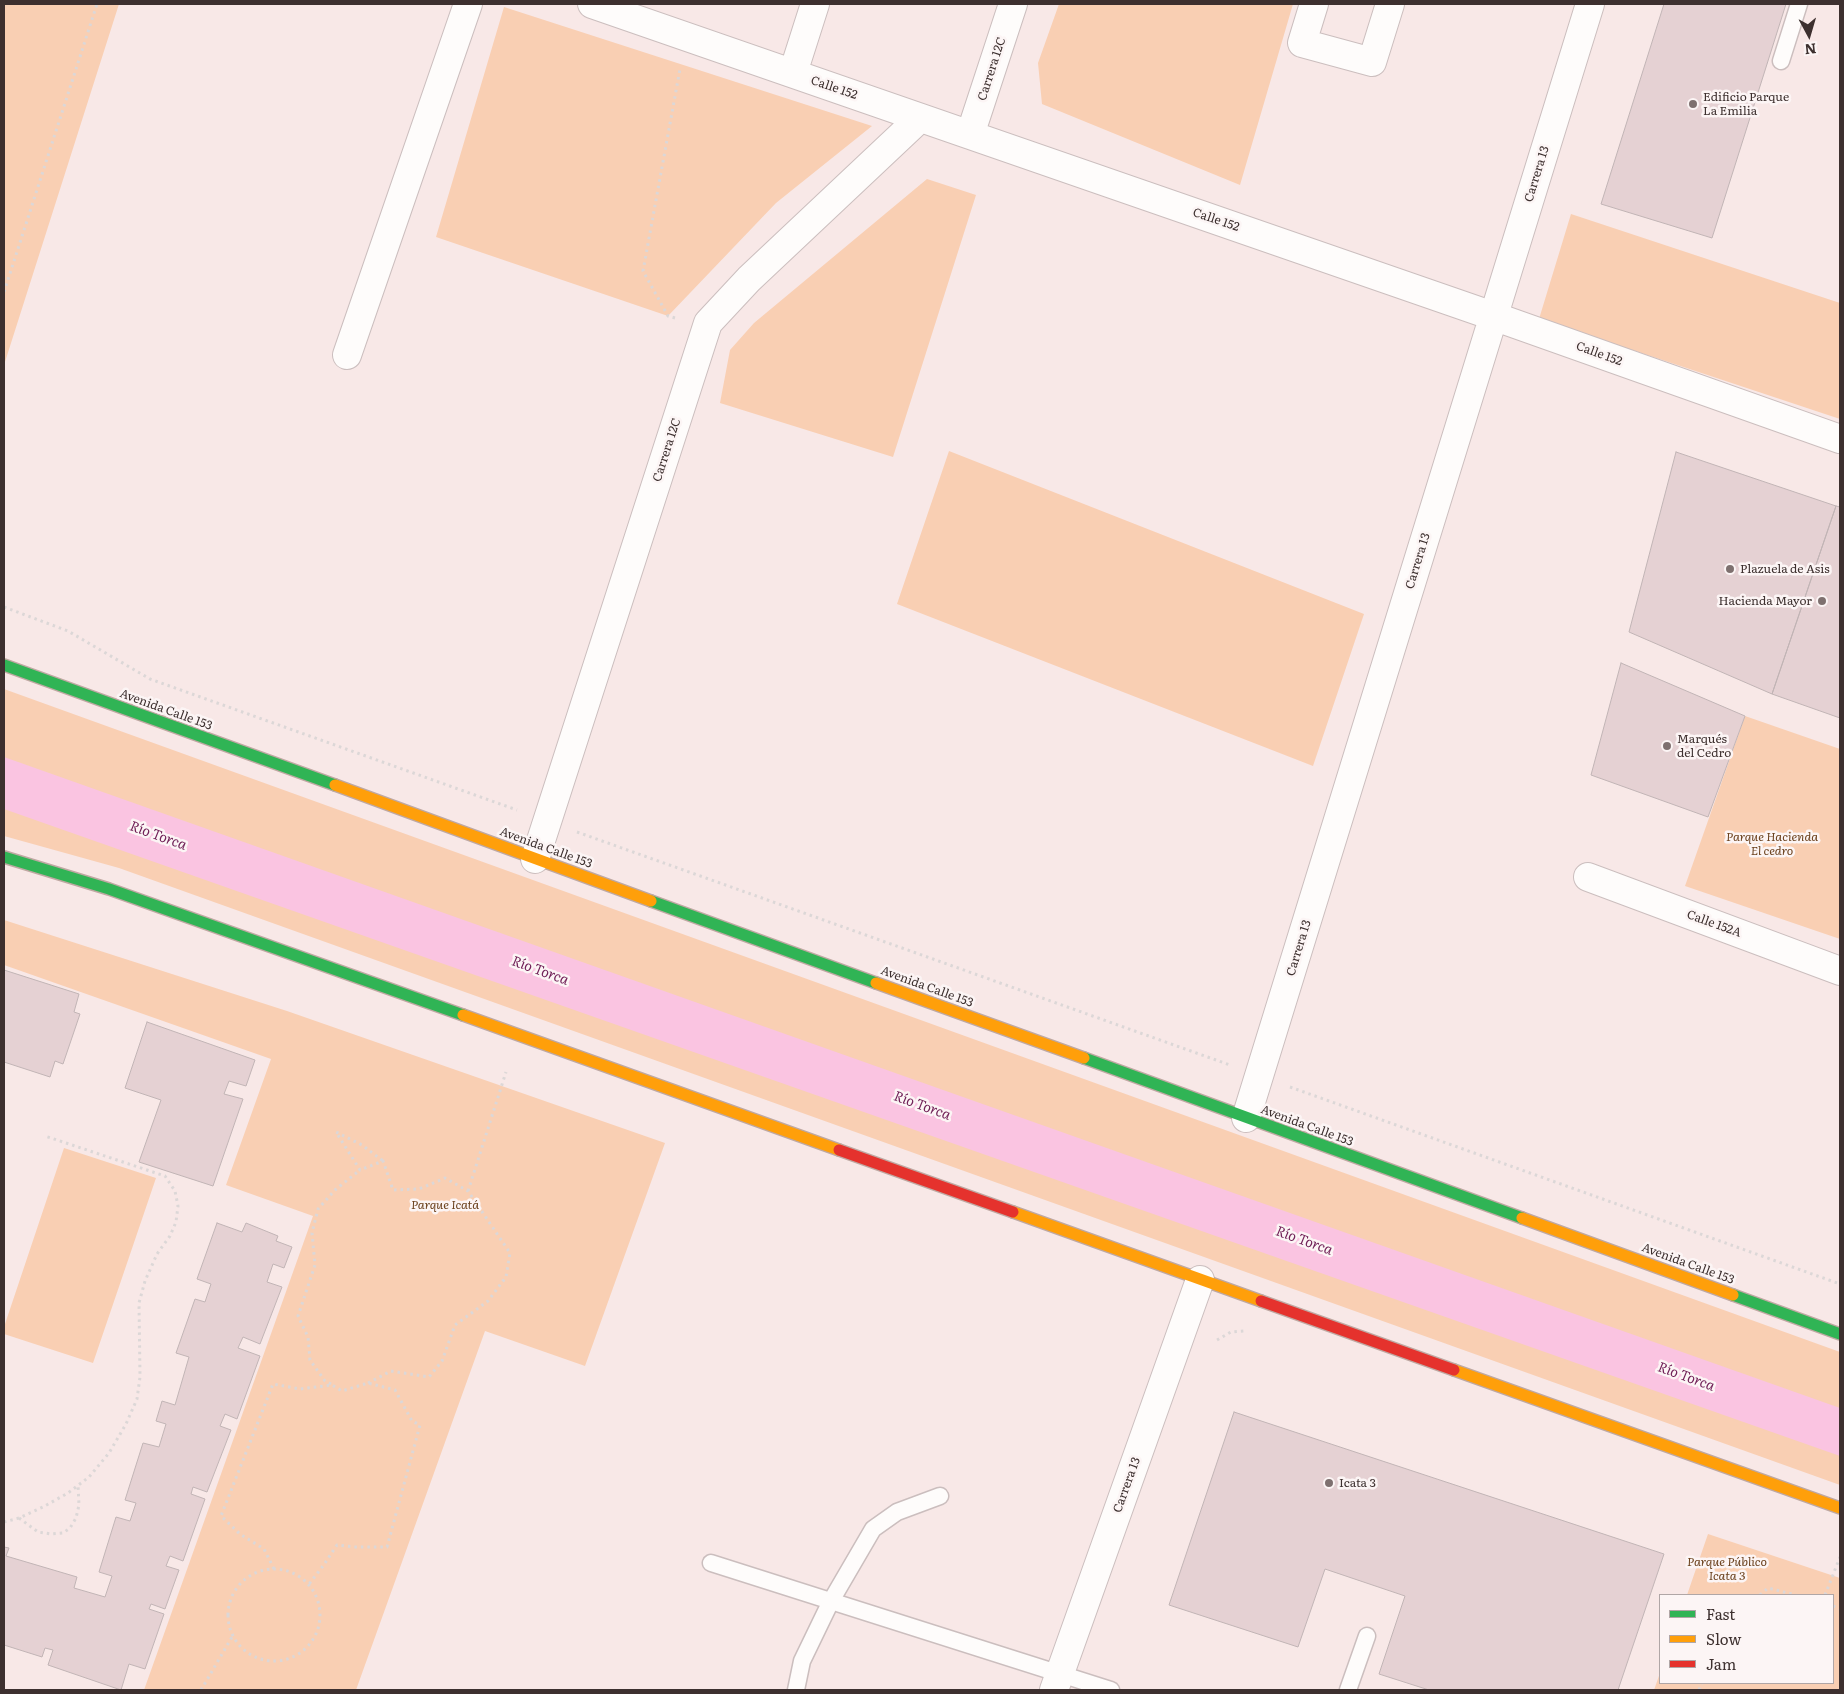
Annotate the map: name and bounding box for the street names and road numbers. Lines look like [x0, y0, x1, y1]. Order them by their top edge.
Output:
street label: Carrera 12C [975, 35, 1009, 103]
street label: Calle 152 [809, 73, 859, 103]
street label: Carrera 13 [1522, 144, 1552, 204]
street label: Calle 152 [1191, 205, 1241, 235]
street label: Calle 152 [1574, 339, 1624, 369]
street label: Carrera 12C [650, 416, 684, 484]
street label: Carrera 13 [1403, 531, 1433, 591]
street label: Avenida Calle 153 [118, 687, 214, 733]
street label: Avenida Calle 153 [498, 825, 594, 871]
street label: Calle 152A [1685, 907, 1743, 941]
street label: Carrera 13 [1284, 918, 1314, 978]
street label: Avenida Calle 153 [879, 964, 975, 1010]
street label: Avenida Calle 153 [1259, 1103, 1355, 1149]
street label: Avenida Calle 153 [1640, 1241, 1736, 1287]
street label: Carrera 13 [1110, 1455, 1144, 1515]

